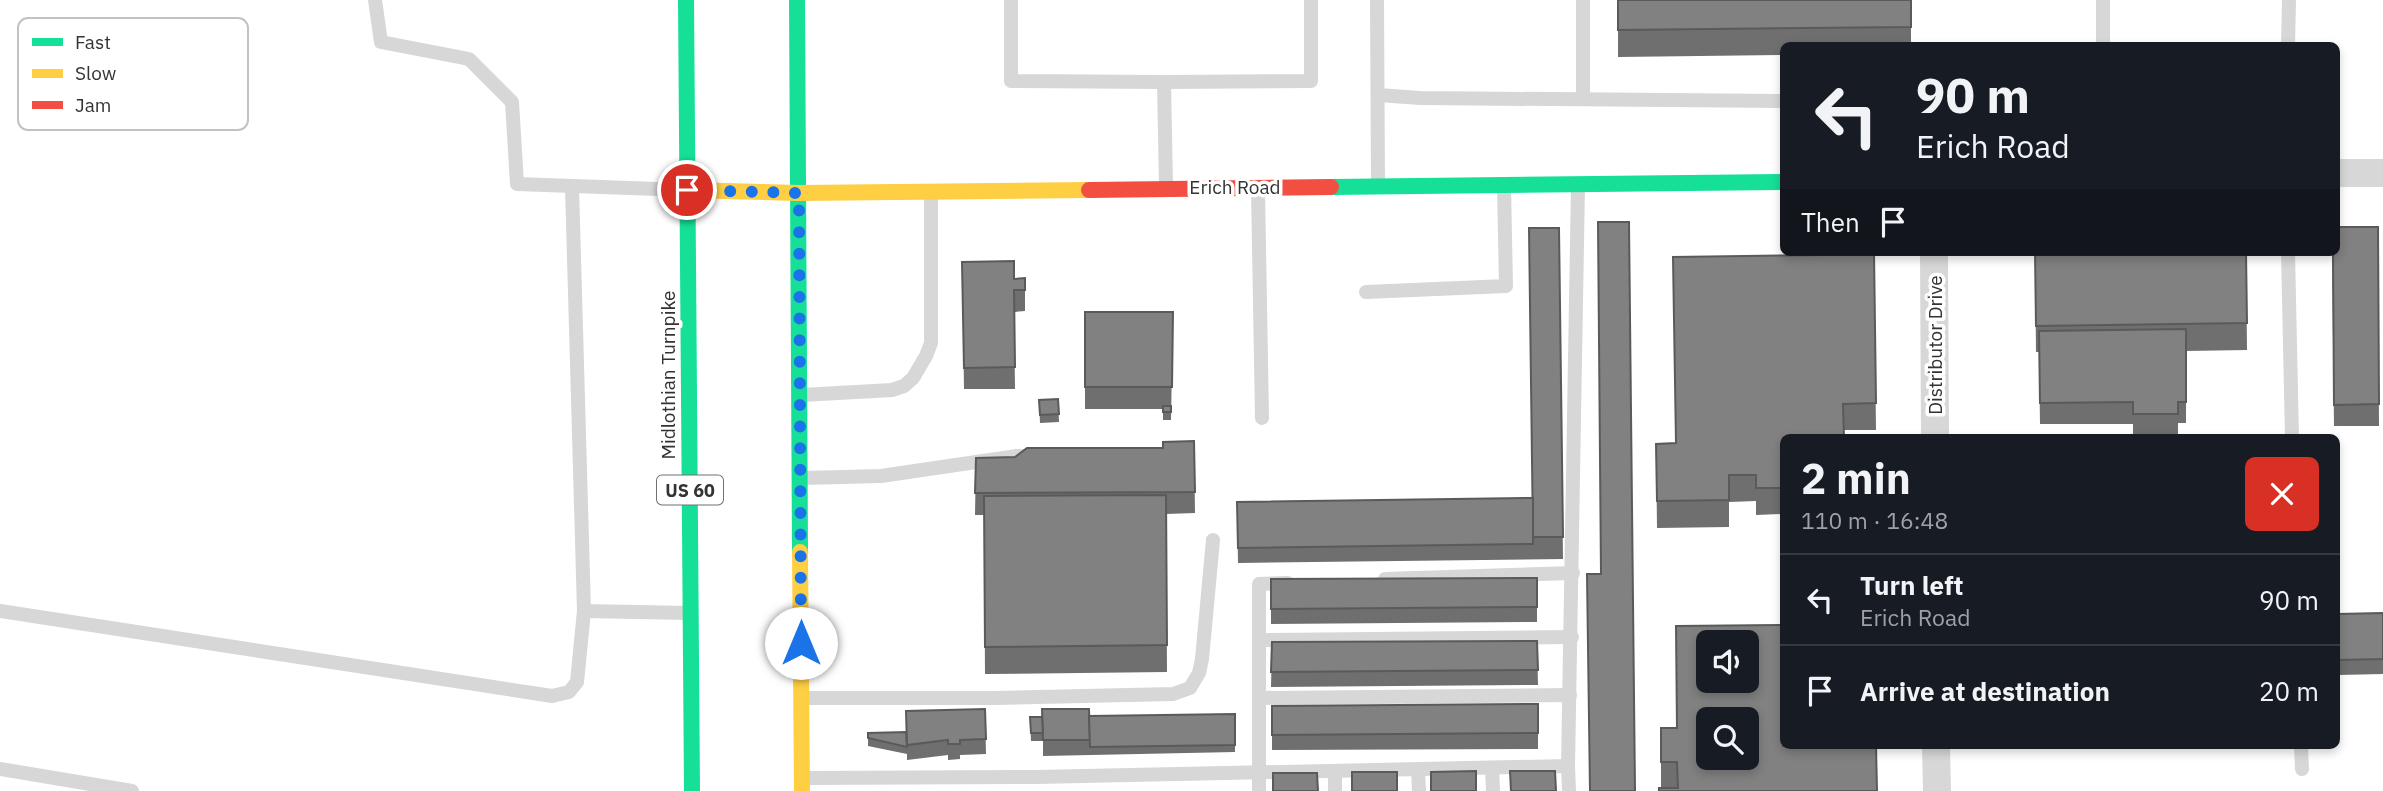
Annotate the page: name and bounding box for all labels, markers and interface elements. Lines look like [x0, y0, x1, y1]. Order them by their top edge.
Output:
legend [18, 18, 248, 130]
text: Fast [75, 30, 111, 54]
text: Slow [75, 61, 116, 85]
text: 90 m [1916, 63, 2030, 126]
icon: left [1801, 70, 1892, 161]
text: Jam [75, 93, 111, 117]
text: Erich Road [1916, 125, 2070, 167]
pin [657, 160, 717, 220]
icon: arrive [668, 171, 706, 209]
street label: Erich Road [1189, 175, 1281, 199]
icon: arrive [1874, 203, 1912, 241]
text: Then [1801, 205, 1860, 239]
street label: Distributor Drive [1923, 275, 1947, 415]
street label: Midlothian Turnpike [656, 290, 680, 460]
text: 2 min [1801, 451, 1911, 506]
button: close [2245, 457, 2319, 531]
road number: US 60 [657, 476, 723, 504]
text: 110 m · 16:48 [1801, 505, 1948, 535]
text: Turn left [1860, 568, 1963, 602]
icon: left [1801, 581, 1839, 619]
text: 90 m [2259, 583, 2319, 617]
text: Erich Road [1860, 602, 1971, 632]
position arrow [764, 606, 838, 680]
map controls [1696, 630, 1759, 770]
button: sound [1696, 630, 1759, 693]
icon: arrive [1801, 672, 1839, 710]
text: Arrive at destination [1860, 674, 2110, 708]
text: 20 m [2259, 674, 2319, 708]
button: search [1696, 707, 1759, 770]

